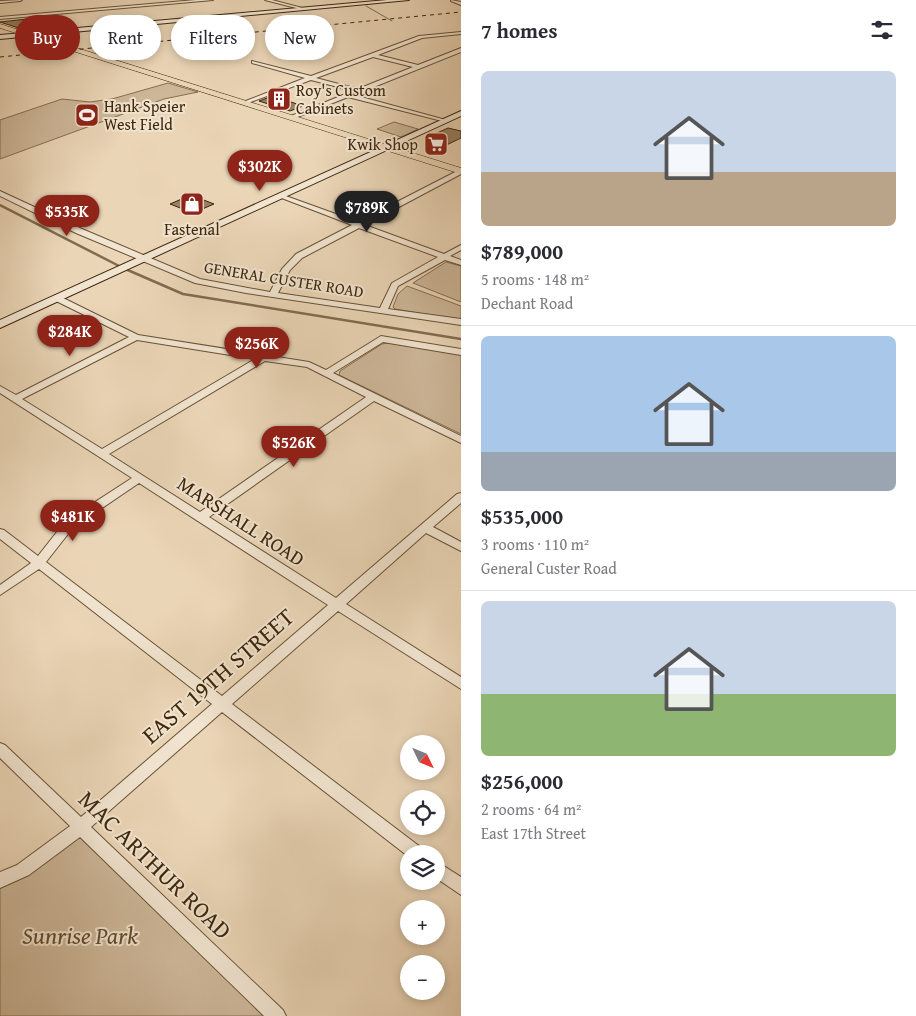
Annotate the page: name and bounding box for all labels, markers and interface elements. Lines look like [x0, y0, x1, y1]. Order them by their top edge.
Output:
chip: Buy [15, 15, 80, 60]
chip: Rent [90, 15, 161, 60]
chip: Filters [171, 15, 255, 60]
chip: New [265, 15, 334, 60]
text: 7 homes [481, 15, 557, 46]
icon: filters [868, 16, 896, 44]
place label: Roy's Custom Cabinets [296, 78, 386, 120]
building icon: Roy's Custom Cabinets [266, 86, 292, 112]
place label: Hank Speier West Field [104, 94, 186, 136]
sports icon: Hank Speier West Field [74, 102, 100, 128]
icon: home [644, 103, 734, 193]
supermarket icon: Kwik Shop [423, 131, 449, 157]
place label: Kwik Shop [347, 132, 418, 156]
pin: $302K [225, 150, 295, 192]
text: $302K [238, 154, 282, 178]
pin: $789K [332, 190, 402, 233]
shop icon: Fastenal [179, 191, 205, 217]
pin: $535K [32, 194, 102, 237]
text: $789K [345, 195, 389, 219]
text: $535K [45, 199, 89, 223]
place label: Fastenal [164, 217, 220, 241]
text: $789,000 [481, 236, 563, 267]
street label: GENERAL CUSTER ROAD [203, 255, 366, 303]
text: 5 rooms · 148 m² [481, 267, 589, 291]
text: Dechant Road [481, 291, 573, 315]
pin: $284K [35, 314, 105, 357]
text: $284K [48, 319, 92, 343]
pin: $256K [222, 326, 292, 369]
text: $256K [235, 331, 279, 355]
icon: home [644, 369, 734, 459]
pin: $526K [259, 426, 329, 468]
text: $526K [272, 430, 316, 454]
street label: MARSHALL ROAD [172, 469, 311, 573]
pin: $481K [38, 500, 108, 542]
text: $535,000 [481, 501, 563, 532]
text: $481K [51, 504, 95, 528]
text: 3 rooms · 110 m² [481, 532, 589, 556]
text: General Custer Road [481, 556, 617, 580]
street label: EAST 19TH STREET [134, 600, 301, 752]
icon: home [644, 634, 734, 724]
north arrow [400, 735, 445, 780]
map controls [400, 735, 445, 1000]
text: $256,000 [481, 766, 563, 797]
street label: MAC ARTHUR ROAD [71, 782, 240, 947]
button: locate [400, 790, 445, 835]
text: 2 rooms · 64 m² [481, 797, 581, 821]
text: East 17th Street [481, 821, 586, 845]
button: layers [400, 845, 445, 890]
button: + [400, 900, 445, 945]
park label: Sunrise Park [22, 918, 138, 953]
button: − [400, 955, 445, 1000]

